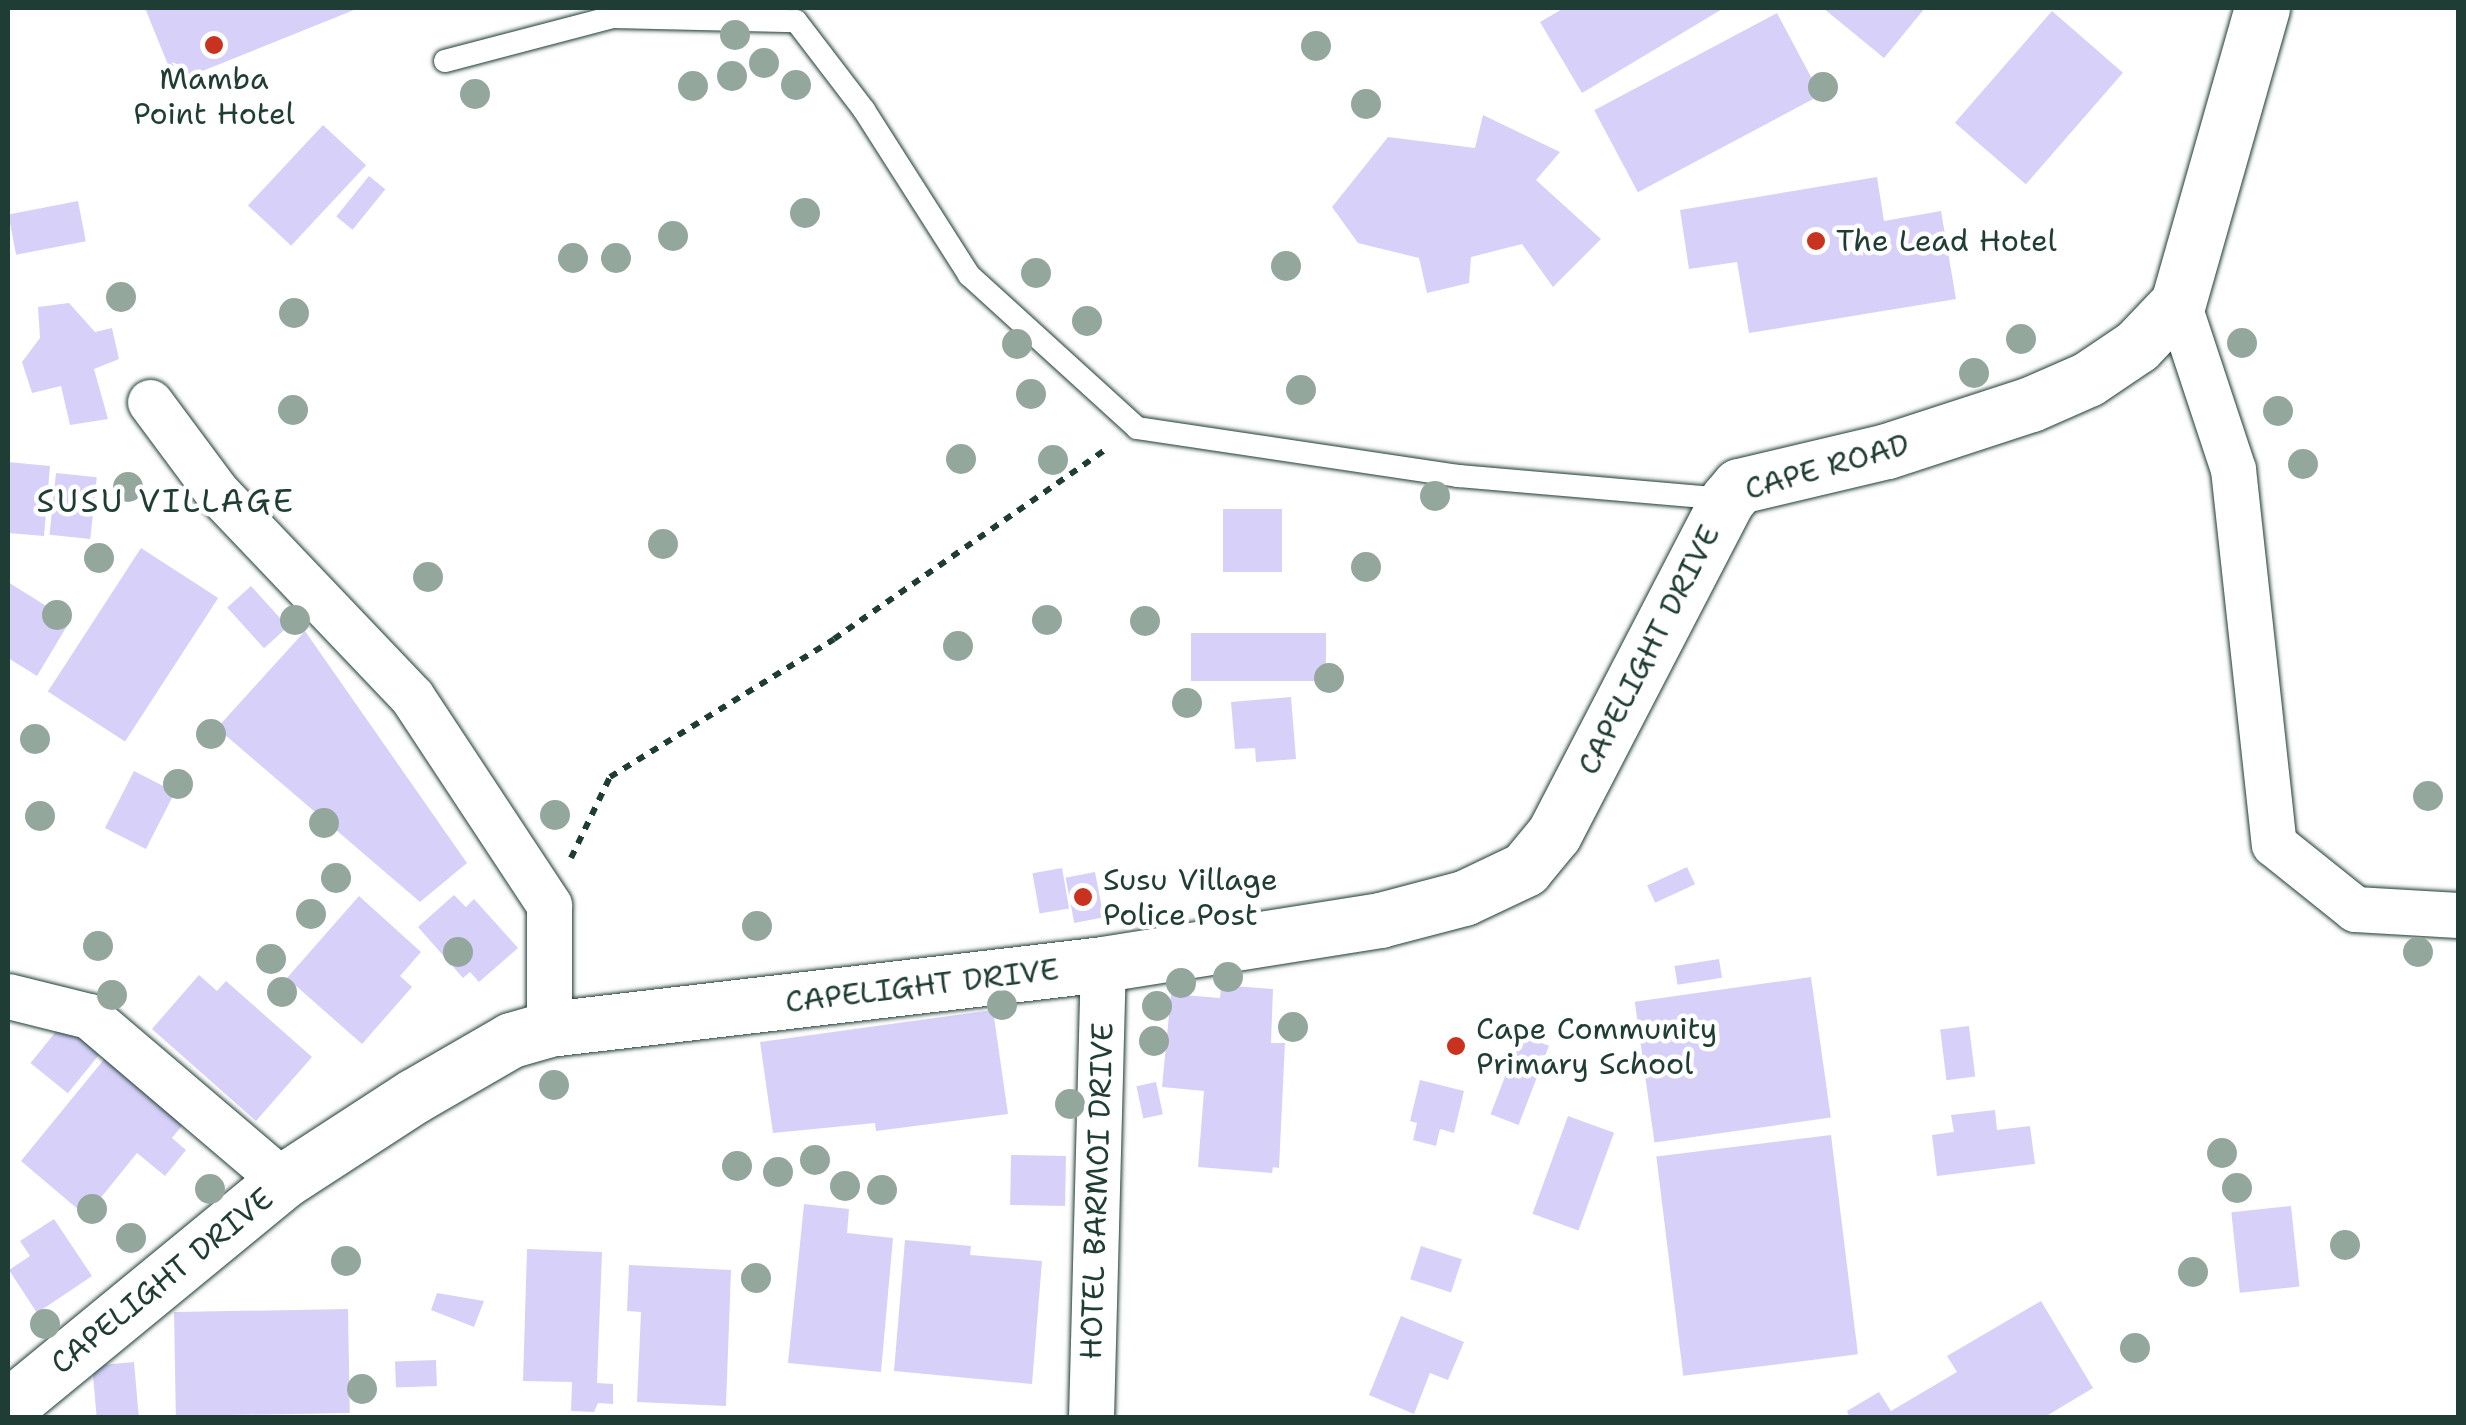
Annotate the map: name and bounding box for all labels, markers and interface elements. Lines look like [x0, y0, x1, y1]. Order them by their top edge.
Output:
marker: Mamba Point Hotel [203, 34, 225, 56]
place label: Mamba Point Hotel [133, 61, 295, 132]
place label: The Lead Hotel [1836, 223, 2057, 259]
marker: The Lead Hotel [1805, 230, 1827, 252]
street label: CAPE ROAD [1741, 426, 1913, 508]
district label: SUSU VILLAGE [37, 482, 295, 520]
street label: CAPELIGHT DRIVE [1570, 519, 1728, 781]
place label: Susu Village Police Post [1103, 862, 1278, 932]
marker: Susu Village Police Post [1072, 886, 1094, 908]
street label: CAPELIGHT DRIVE [783, 951, 1061, 1021]
place label: Cape Community Primary School [1476, 1011, 1717, 1082]
street label: HOTEL BARMOI DRIVE [1073, 1022, 1121, 1360]
marker: Cape Community Primary School [1445, 1035, 1467, 1057]
street label: CAPELIGHT DRIVE [44, 1180, 280, 1382]

